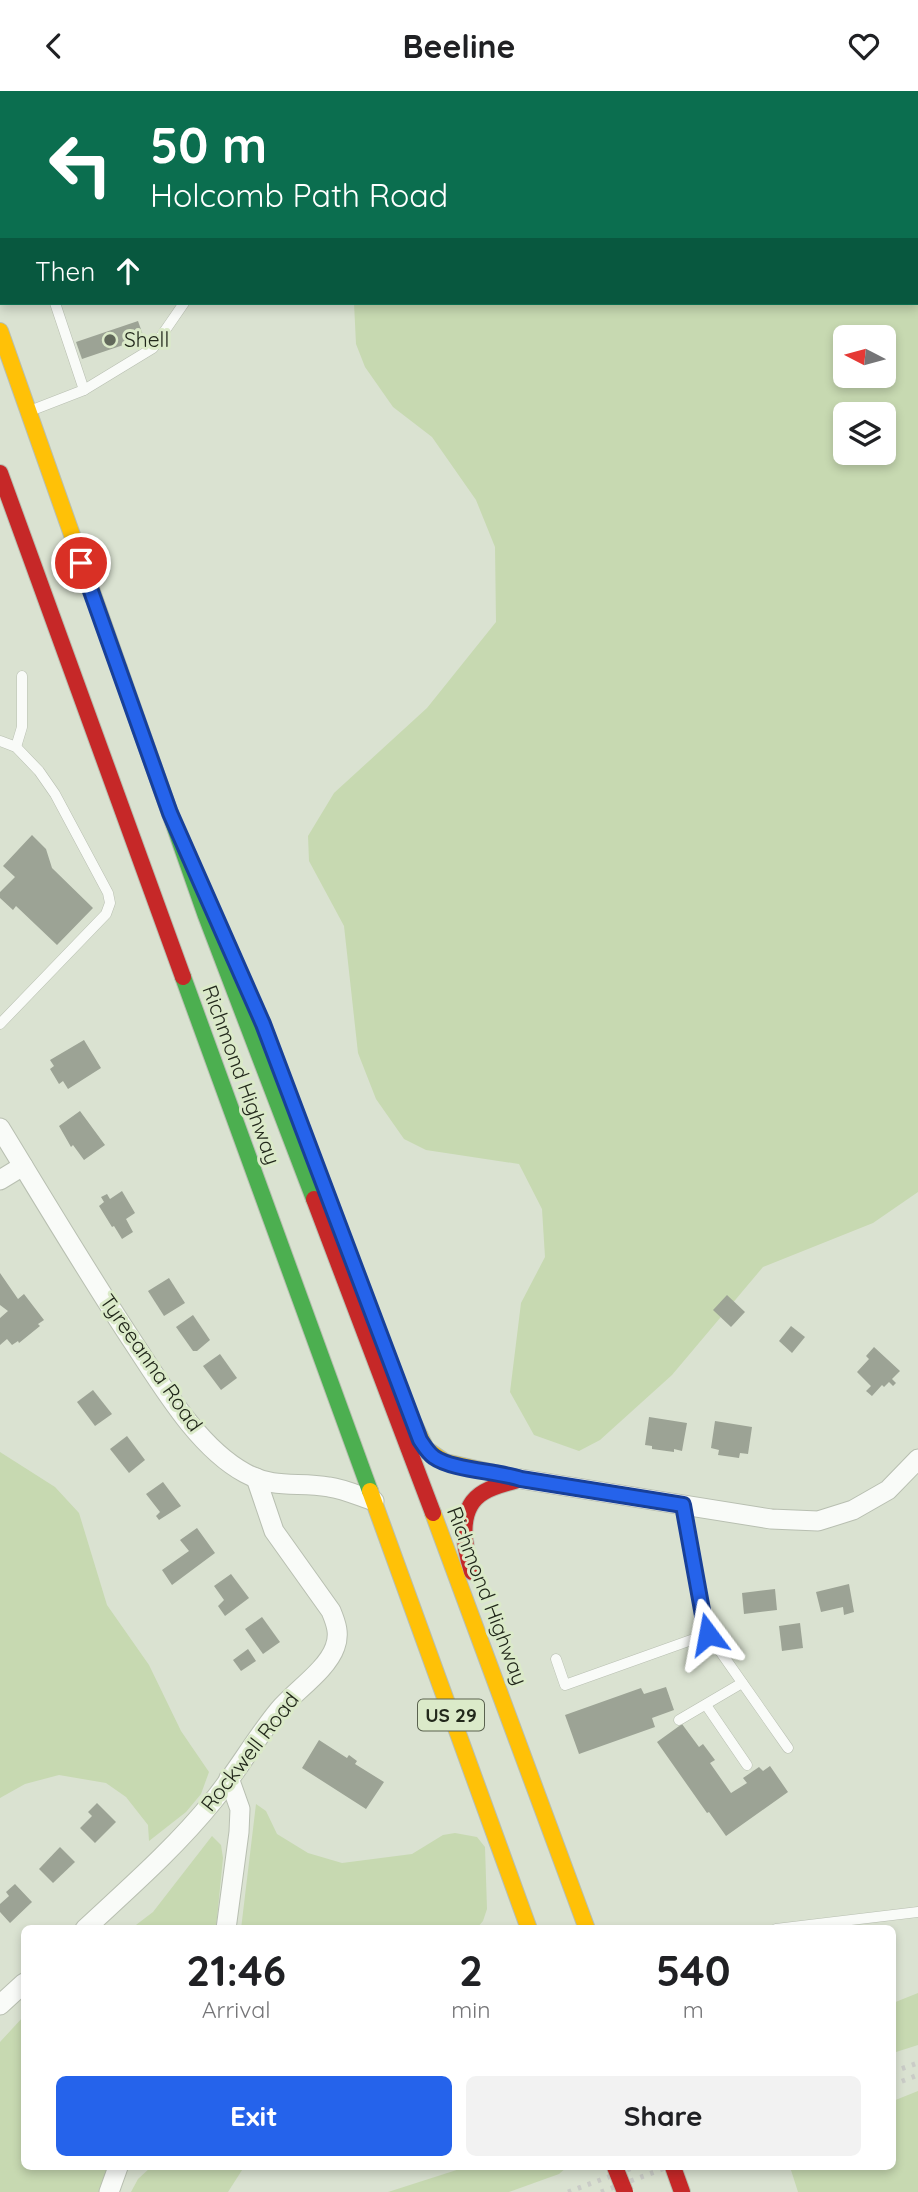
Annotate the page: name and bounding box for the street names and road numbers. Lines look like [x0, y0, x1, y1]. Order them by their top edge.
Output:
street label: Richmond Highway [197, 981, 286, 1168]
street label: Tyreeanna Road [95, 1289, 209, 1436]
street label: Richmond Highway [442, 1503, 534, 1689]
street label: Rockwell Road [195, 1687, 304, 1816]
road number: US 29 [418, 1699, 484, 1731]

